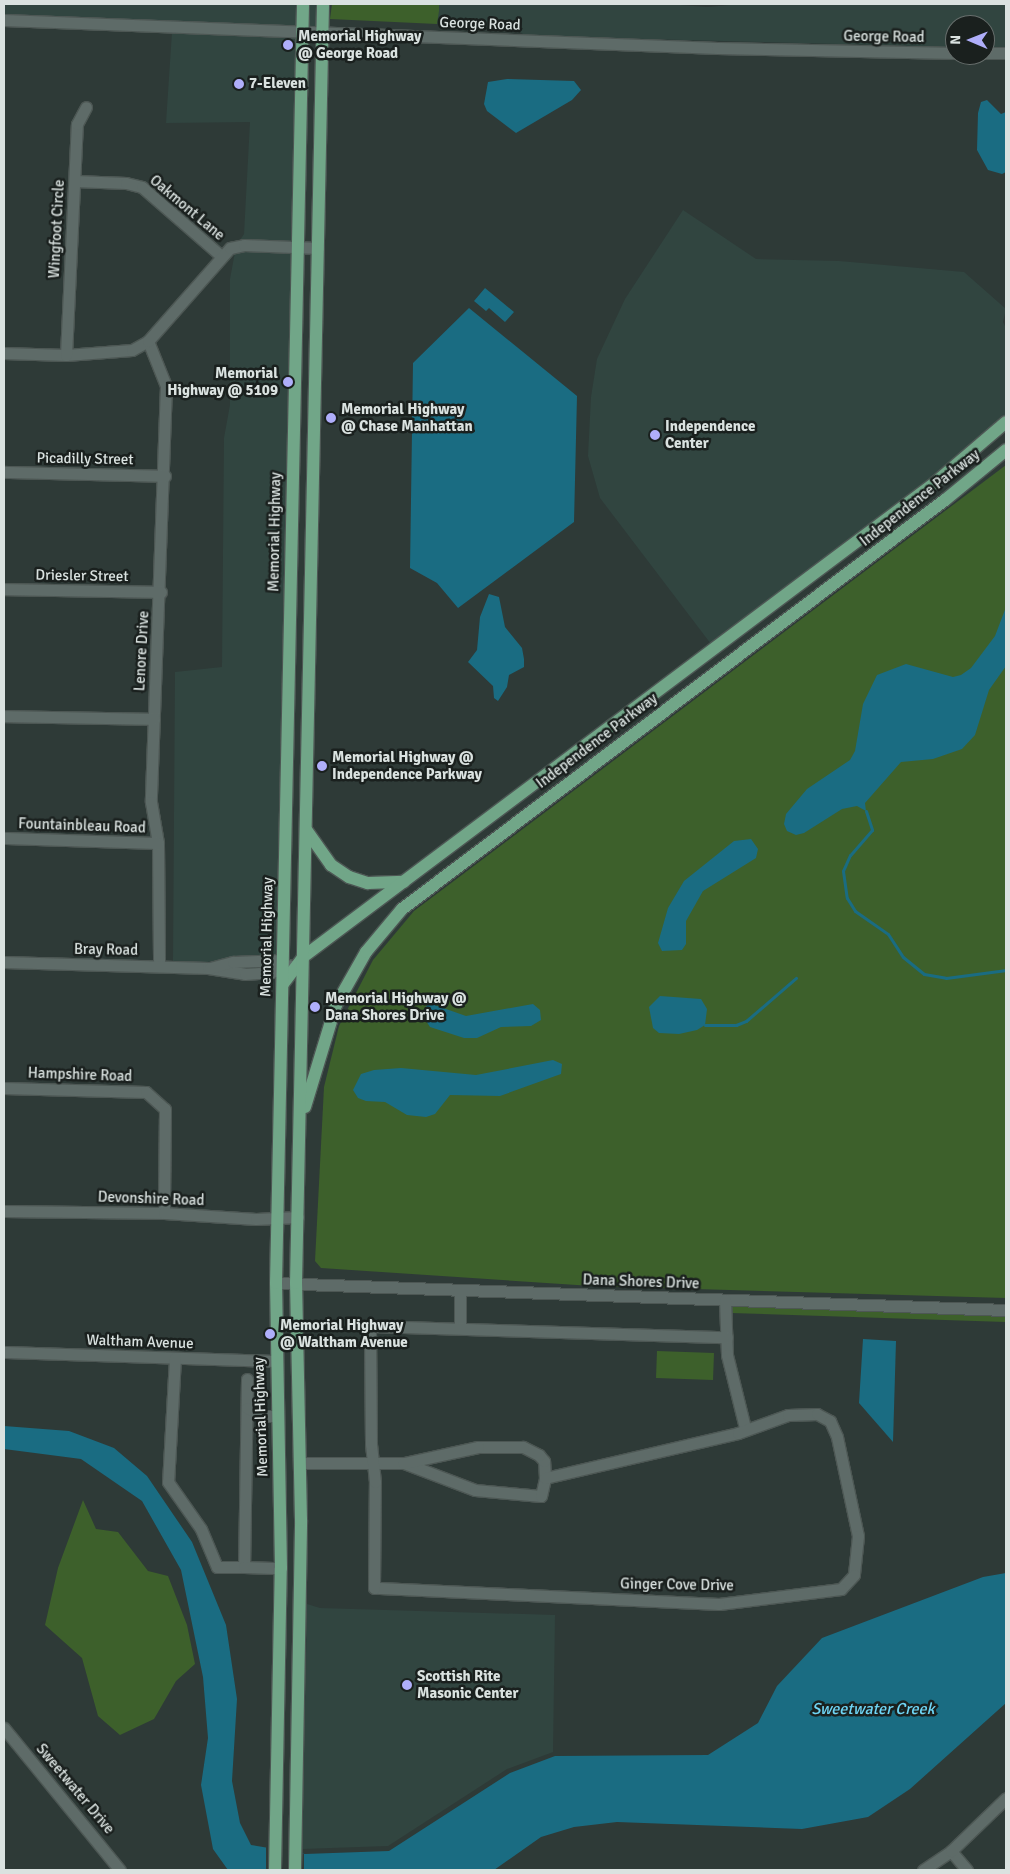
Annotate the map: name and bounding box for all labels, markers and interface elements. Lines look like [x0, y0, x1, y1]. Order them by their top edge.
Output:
street label: George Road [439, 14, 521, 34]
north arrow [945, 15, 995, 65]
place label: Memorial Highway @ George Road [298, 27, 421, 62]
street label: George Road [843, 27, 925, 47]
text: N [947, 35, 964, 45]
marker: Memorial Highway @ George Road [282, 39, 294, 51]
place label: 7-Eleven [249, 75, 306, 93]
marker: 7-Eleven [233, 78, 245, 90]
street label: Oakmont Lane [146, 171, 228, 245]
street label: Wingfoot Circle [45, 179, 69, 279]
place label: Memorial Highway @ 5109 [167, 364, 278, 399]
marker: Memorial Highway @ 5109 [282, 376, 294, 388]
place label: Memorial Highway @ Chase Manhattan [341, 400, 473, 435]
marker: Memorial Highway @ Chase Manhattan [325, 412, 337, 424]
place label: Independence Center [665, 417, 755, 452]
marker: Independence Center [649, 429, 661, 441]
street label: Independence Parkway [857, 446, 983, 550]
street label: Picadilly Street [36, 449, 134, 469]
street label: Memorial Highway [265, 472, 285, 592]
street label: Driesler Street [35, 566, 129, 586]
street label: Lenore Drive [131, 610, 153, 692]
street label: Independence Parkway [533, 690, 661, 792]
place label: Memorial Highway @ Independence Parkway [332, 748, 482, 783]
marker: Memorial Highway @ Independence Parkway [316, 760, 328, 772]
street label: Fountainbleau Road [18, 815, 146, 837]
street label: Memorial Highway [257, 877, 277, 997]
street label: Bray Road [74, 940, 138, 960]
place label: Memorial Highway @ Dana Shores Drive [325, 989, 466, 1024]
marker: Memorial Highway @ Dana Shores Drive [309, 1001, 321, 1013]
street label: Hampshire Road [27, 1064, 133, 1086]
street label: Devonshire Road [97, 1188, 205, 1210]
street label: Dana Shores Drive [582, 1271, 700, 1293]
place label: Memorial Highway @ Waltham Avenue [280, 1316, 408, 1351]
marker: Memorial Highway @ Waltham Avenue [264, 1328, 276, 1340]
street label: Waltham Avenue [86, 1331, 194, 1353]
street label: Memorial Highway [250, 1357, 272, 1477]
street label: Ginger Cove Drive [620, 1575, 734, 1595]
place label: Scottish Rite Masonic Center [417, 1667, 518, 1702]
marker: Scottish Rite Masonic Center [401, 1679, 413, 1691]
water label: Sweetwater Creek [811, 1699, 935, 1719]
street label: Sweetwater Drive [32, 1740, 118, 1838]

